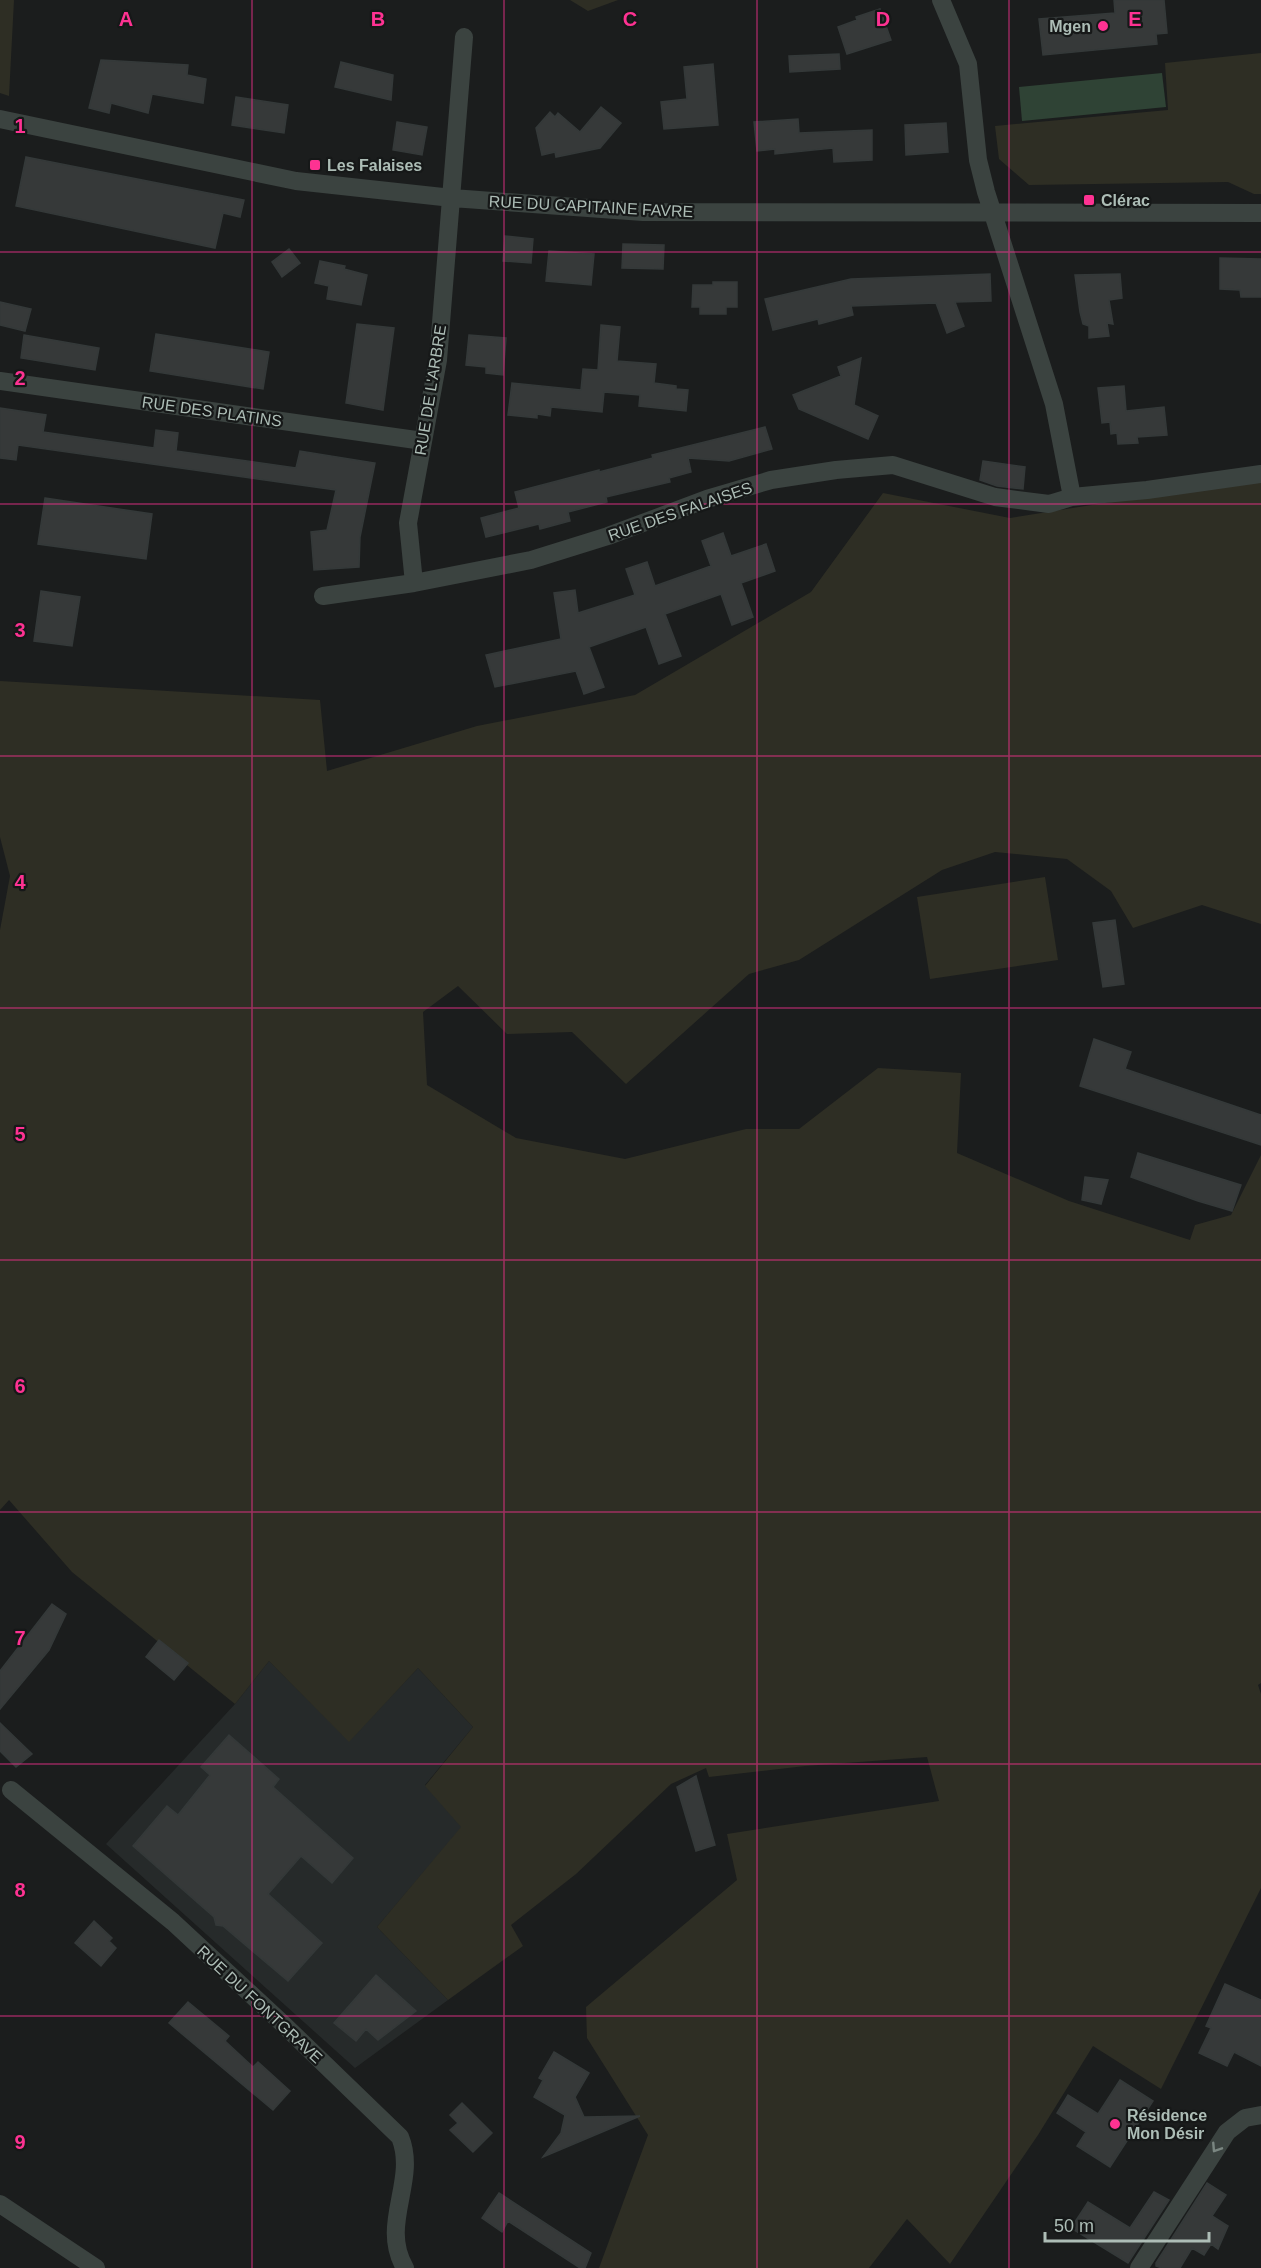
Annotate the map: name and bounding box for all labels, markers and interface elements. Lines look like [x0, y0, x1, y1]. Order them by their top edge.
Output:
text: A [119, 8, 133, 30]
text: B [371, 8, 385, 30]
text: C [623, 8, 637, 30]
text: D [876, 8, 890, 30]
text: E [1128, 8, 1142, 30]
place label: Mgen [1049, 18, 1091, 35]
marker: Mgen [1096, 19, 1110, 33]
text: 1 [14, 115, 26, 137]
place label: Les Falaises [327, 157, 422, 174]
marker: Les Falaises [308, 158, 322, 172]
place label: Clérac [1101, 192, 1150, 209]
street label: RUE DU CAPITAINE FAVRE [488, 193, 694, 220]
marker: Clérac [1082, 193, 1096, 207]
street label: RUE DE L'ARBRE [412, 324, 449, 457]
text: 2 [14, 367, 26, 389]
street label: RUE DES PLATINS [141, 393, 283, 430]
street label: RUE DES FALAISES [606, 479, 754, 544]
text: 3 [14, 619, 26, 641]
text: 4 [14, 871, 26, 893]
text: 5 [14, 1123, 26, 1145]
text: 6 [14, 1375, 26, 1397]
text: 7 [14, 1627, 26, 1649]
text: 8 [14, 1879, 26, 1901]
street label: RUE DU FONTGRAVE [194, 1942, 325, 2067]
place label: Résidence Mon Désir [1127, 2107, 1207, 2142]
marker: Résidence Mon Désir [1108, 2117, 1122, 2131]
text: 9 [14, 2131, 26, 2153]
one-way arrow [1212, 2142, 1224, 2152]
scale bar [1045, 2205, 1208, 2243]
text: 50 m [1054, 2216, 1094, 2236]

